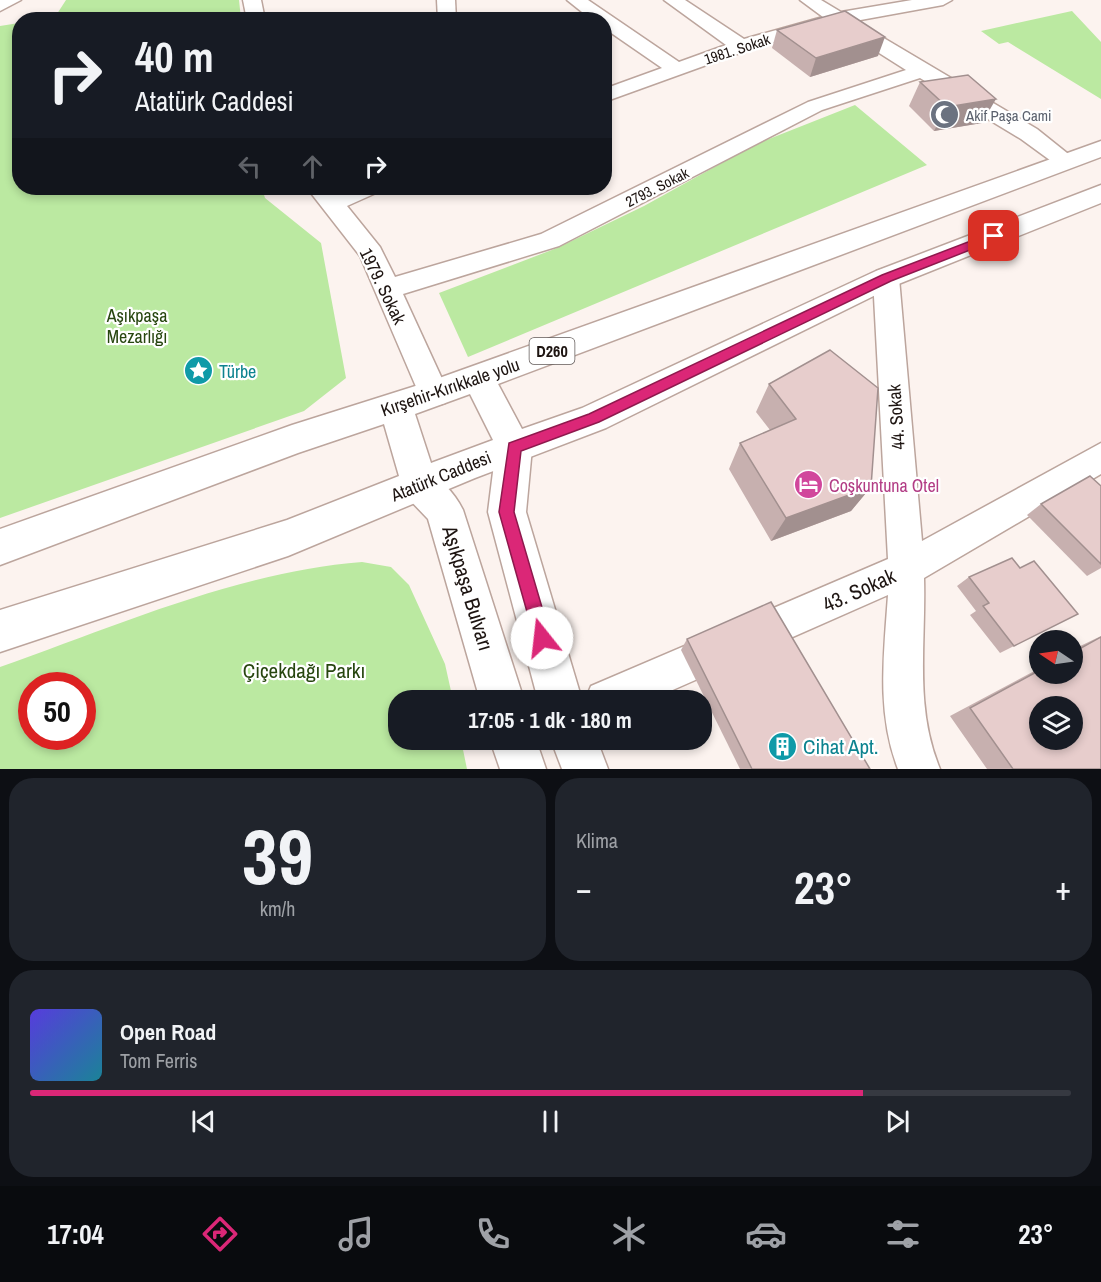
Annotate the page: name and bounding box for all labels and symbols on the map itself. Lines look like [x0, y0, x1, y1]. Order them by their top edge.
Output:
street label: 1981. Sokak [701, 28, 774, 70]
mosque icon: Akif Paşa Cami [929, 99, 961, 131]
place label: Akif Paşa Cami [965, 105, 1051, 126]
street label: 2793. Sokak [622, 162, 693, 212]
pin [968, 210, 1019, 261]
street label: 1979. Sokak [354, 244, 412, 329]
park label: Aşıkpaşa Mezarlığı [106, 303, 167, 349]
road number: D260 [530, 338, 574, 364]
street label: Kırşehir-Kırıkkale yolu [377, 352, 523, 422]
place icon: Türbe [182, 355, 214, 387]
place label: Türbe [219, 359, 256, 384]
street label: 44. Sokak [881, 383, 911, 451]
street label: Atatürk Caddesi [386, 445, 495, 508]
hotel icon: Coşkuntuna Otel [792, 469, 824, 501]
place label: Coşkuntuna Otel [829, 473, 939, 498]
street label: Aşıkpaşa Bulvarı [435, 521, 501, 654]
street label: 43. Sokak [818, 561, 900, 619]
position arrow [510, 606, 574, 670]
north arrow [1029, 630, 1083, 684]
park label: Çiçekdağı Parkı [243, 656, 365, 685]
speed limit sign: 50 [18, 672, 96, 750]
building icon: Cihat Apt. [766, 730, 798, 762]
place label: Cihat Apt. [803, 732, 879, 761]

